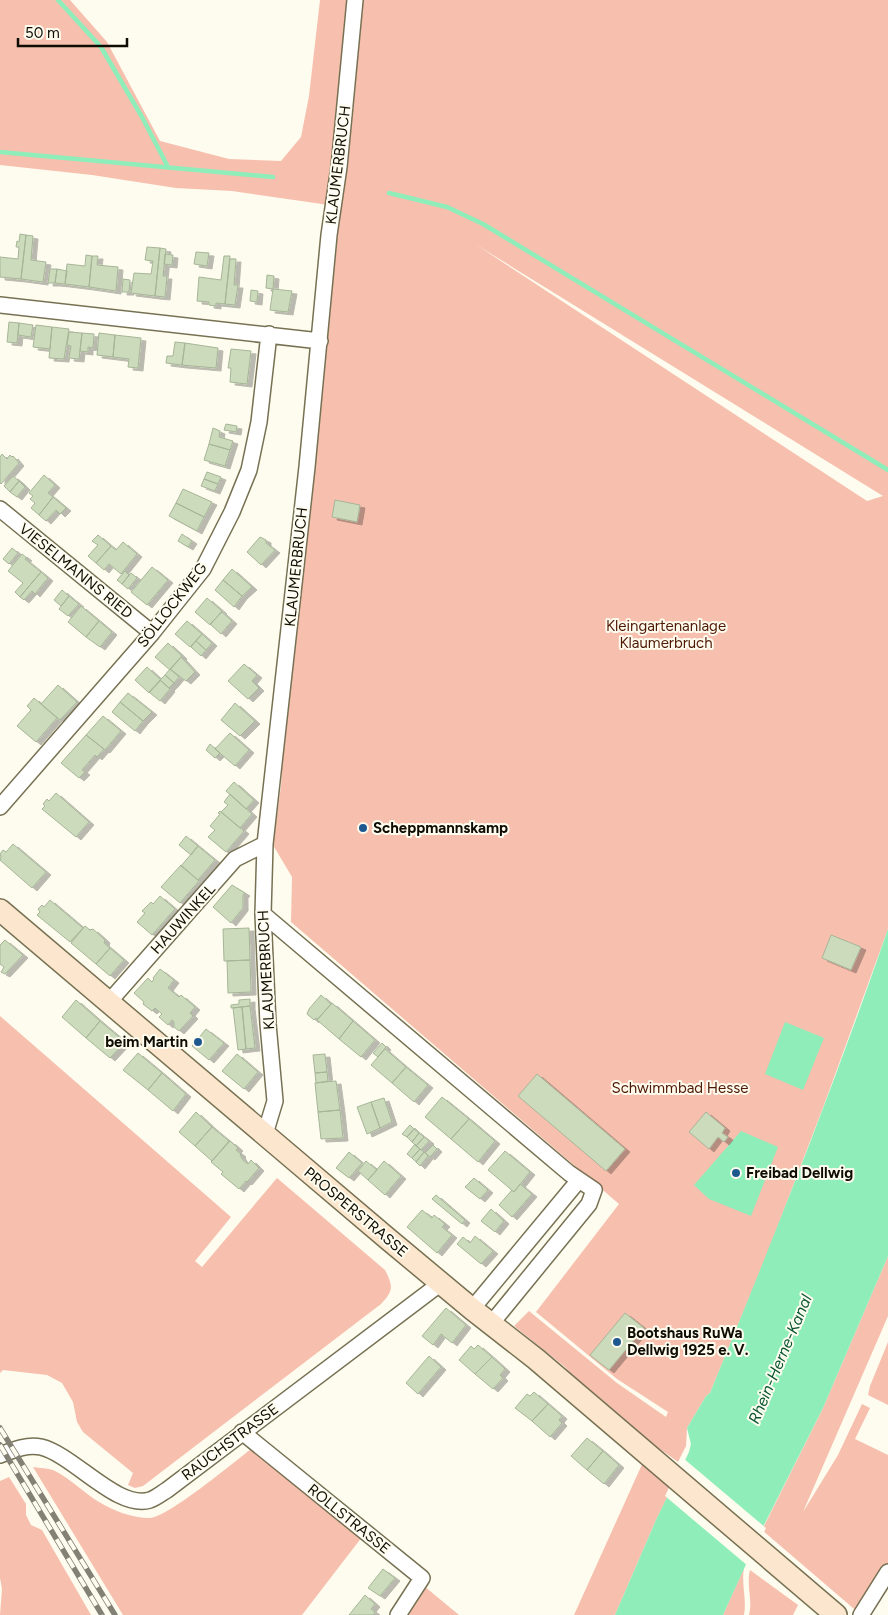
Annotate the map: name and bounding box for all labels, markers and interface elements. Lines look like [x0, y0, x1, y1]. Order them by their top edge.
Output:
scale bar [18, 15, 126, 47]
text: 50 m [25, 24, 60, 42]
street label: KLAUMERBRUCH [322, 104, 354, 226]
street label: KLAUMERBRUCH [281, 506, 311, 628]
street label: VIESELMANNS RIED [16, 520, 136, 622]
street label: SÖLLOCKWEG [133, 559, 211, 651]
park label: Kleingartenanlage Klaumerbruch [606, 617, 726, 652]
place label: Scheppmannskamp [373, 819, 508, 837]
marker: Scheppmannskamp [357, 822, 369, 834]
street label: HAUWINKEL [147, 880, 219, 958]
street label: KLAUMERBRUCH [254, 910, 278, 1030]
place label: beim Martin [105, 1033, 188, 1051]
marker: beim Martin [192, 1036, 204, 1048]
park label: Schwimmbad Hesse [612, 1079, 748, 1097]
street label: PROSPERSTRASSE [300, 1163, 412, 1261]
place label: Freibad Dellwig [746, 1164, 853, 1182]
marker: Freibad Dellwig [730, 1167, 742, 1179]
water label: Rhein-Herne-Kanal [744, 1291, 816, 1426]
place label: Bootshaus RuWa Dellwig 1925 e. V. [627, 1324, 749, 1359]
marker: Bootshaus RuWa Dellwig 1925 e. V. [611, 1336, 623, 1348]
street label: RAUCHSTRASSE [178, 1400, 282, 1484]
street label: ROLLSTRASSE [304, 1480, 394, 1558]

